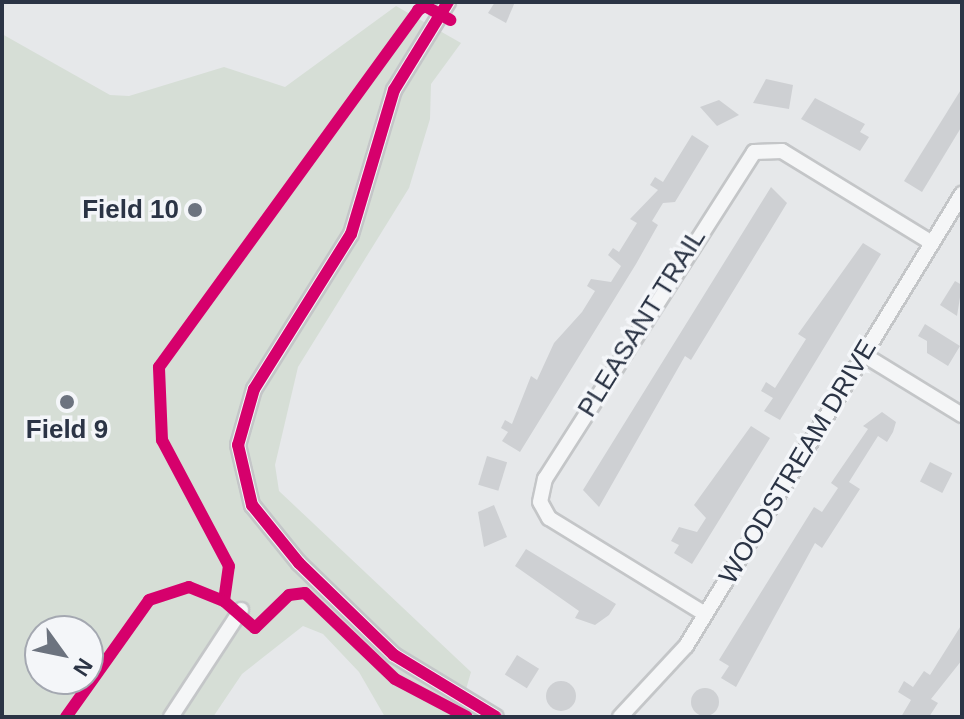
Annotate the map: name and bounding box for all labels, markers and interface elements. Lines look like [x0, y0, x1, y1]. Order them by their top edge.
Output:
place label: Field 10 [82, 194, 179, 226]
marker: Field 10 [186, 201, 204, 219]
street label: PLEASANT TRAIL [571, 223, 713, 423]
street label: WOODSTREAM DRIVE [713, 334, 883, 590]
marker: Field 9 [58, 393, 76, 411]
place label: Field 9 [26, 414, 108, 446]
north arrow [24, 615, 104, 695]
text: N [68, 654, 98, 681]

